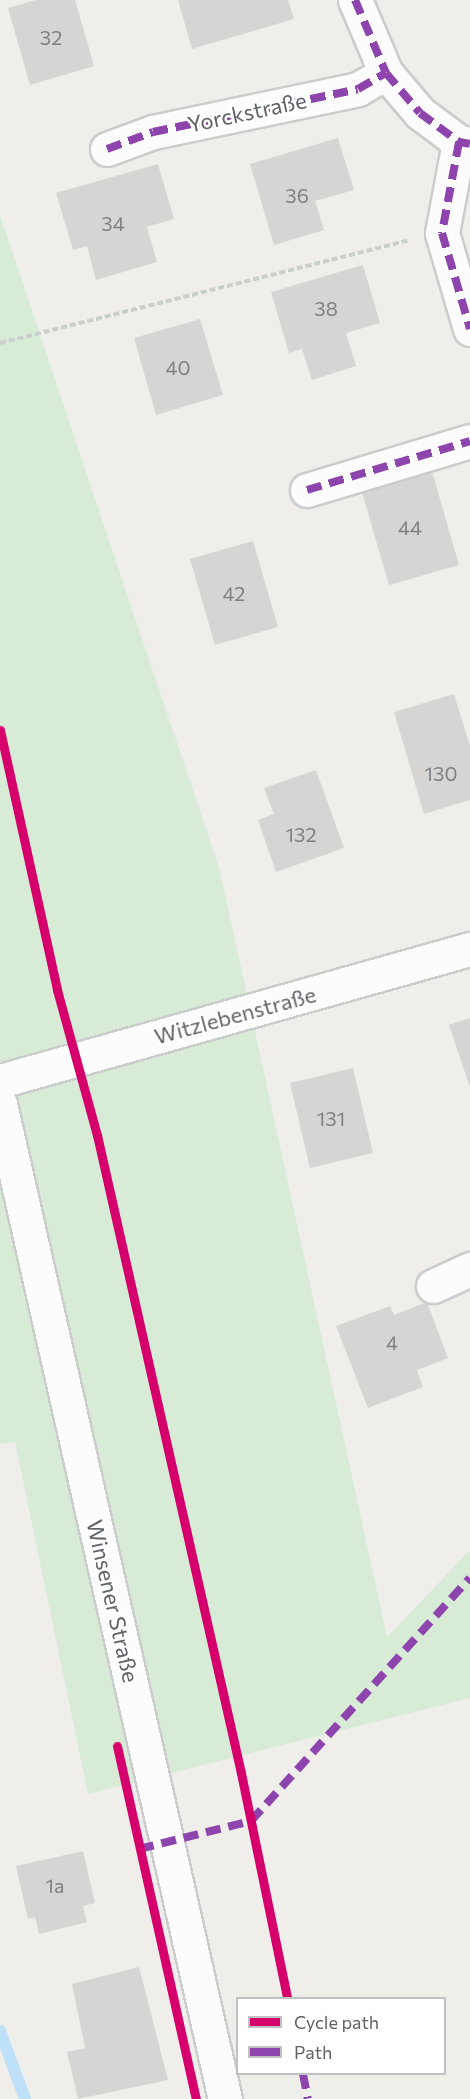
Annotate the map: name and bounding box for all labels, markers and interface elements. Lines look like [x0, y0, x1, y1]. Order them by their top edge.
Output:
house number: 32 [40, 25, 62, 49]
street label: Yorckstraße [185, 87, 309, 137]
house number: 36 [285, 183, 309, 207]
house number: 34 [101, 211, 125, 235]
house number: 38 [314, 296, 338, 320]
house number: 40 [165, 355, 191, 379]
house number: 44 [398, 515, 422, 539]
house number: 42 [223, 581, 245, 605]
house number: 130 [424, 761, 458, 785]
house number: 132 [286, 822, 316, 846]
street label: Witzlebenstraße [151, 981, 319, 1049]
house number: 131 [317, 1106, 345, 1130]
house number: 4 [386, 1330, 398, 1354]
street label: Winsener Straße [81, 1517, 145, 1685]
house number: 1a [45, 1873, 65, 1897]
legend [236, 1997, 446, 2075]
text: Cycle path [294, 2011, 379, 2033]
text: Path [294, 2041, 332, 2063]

